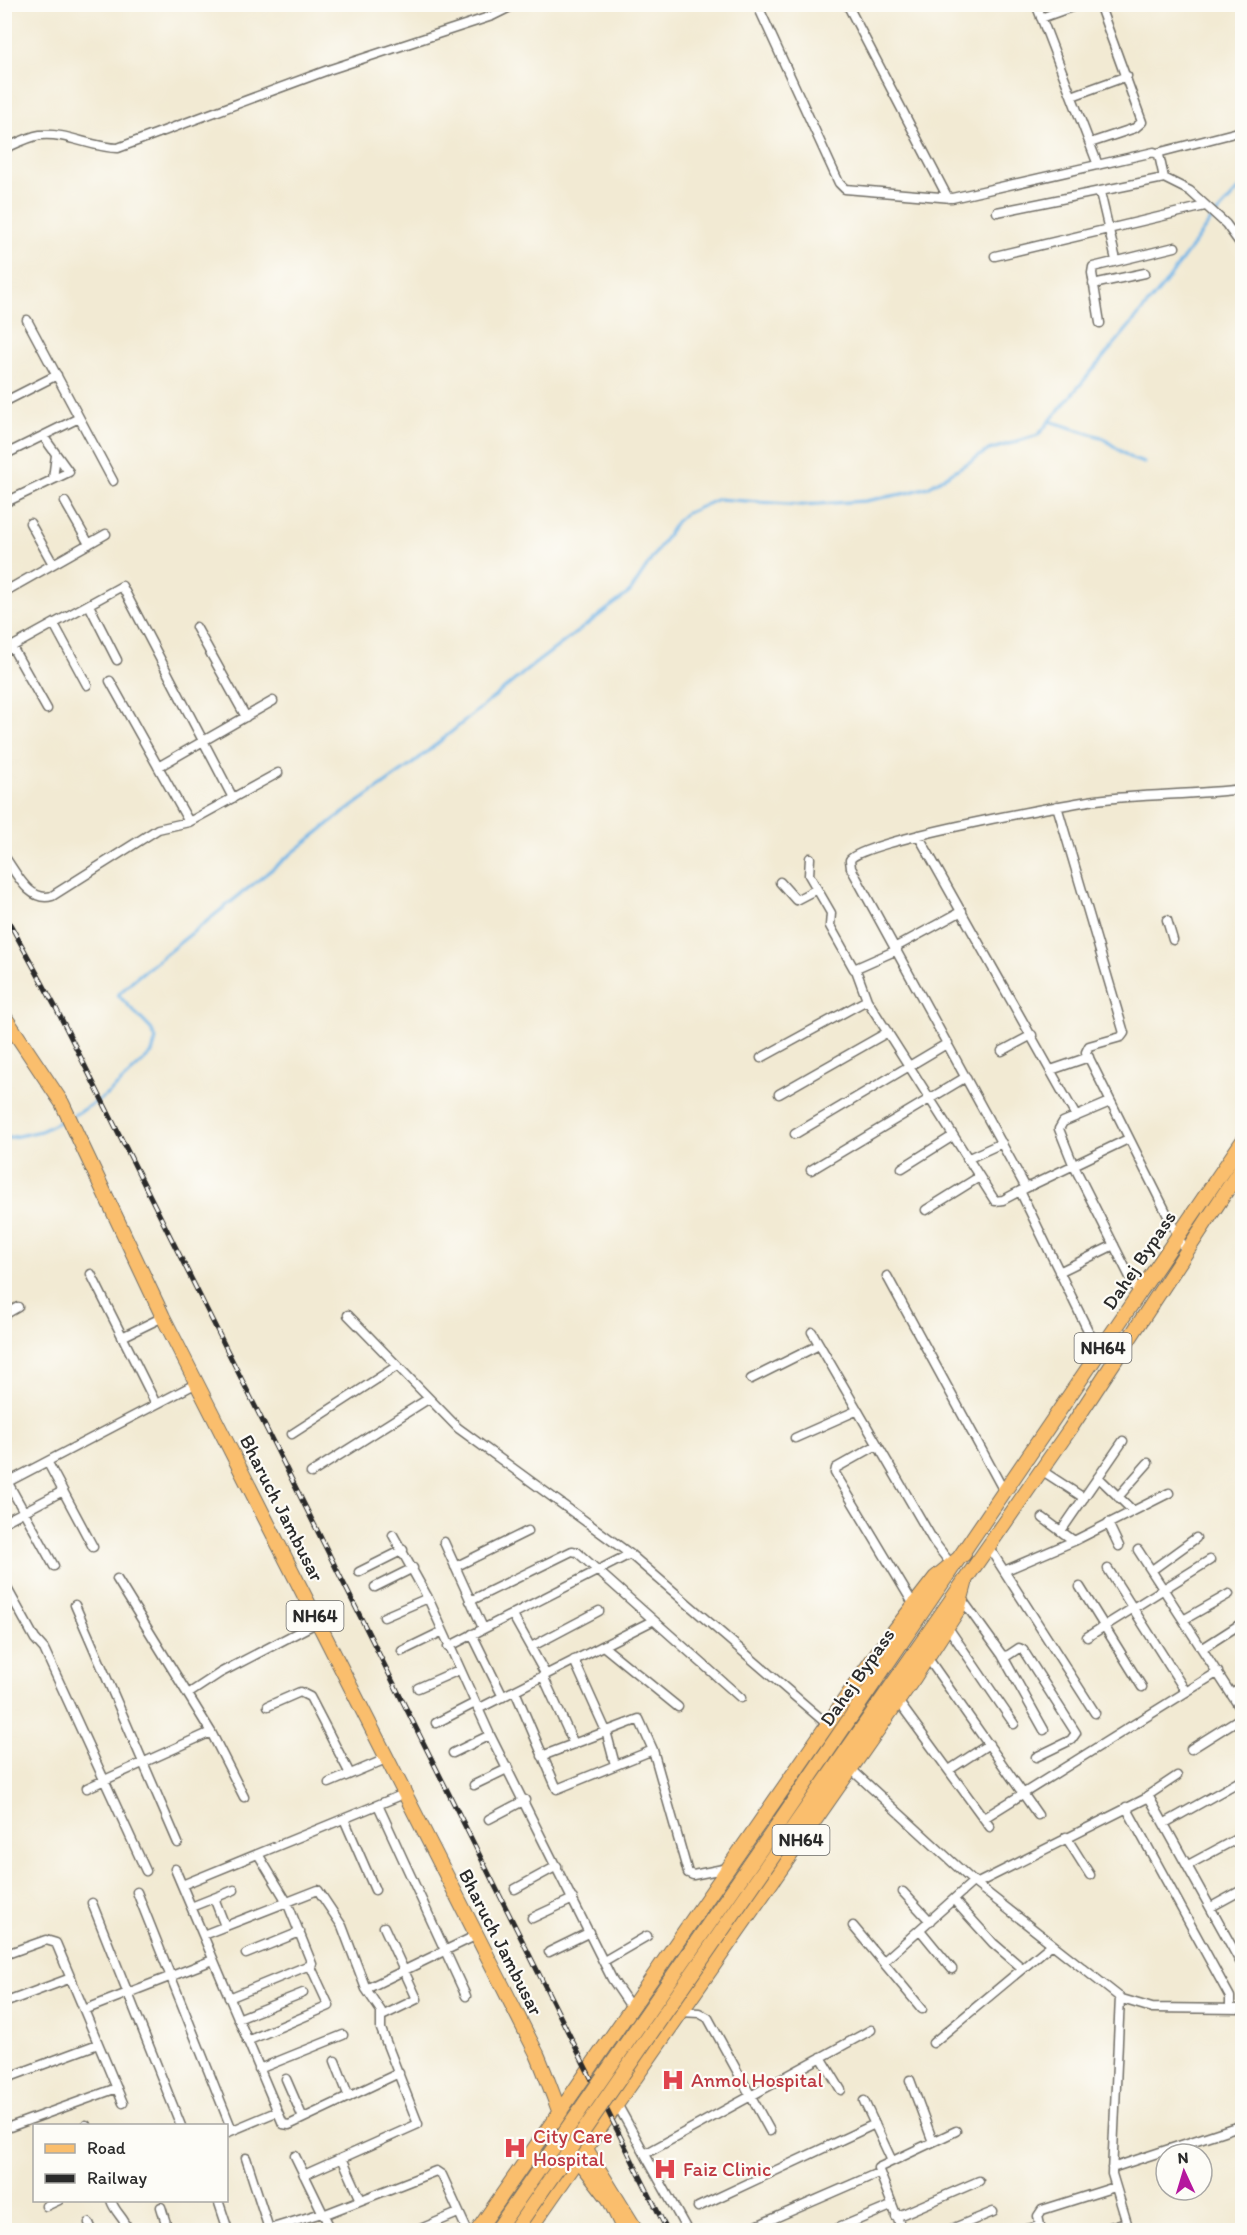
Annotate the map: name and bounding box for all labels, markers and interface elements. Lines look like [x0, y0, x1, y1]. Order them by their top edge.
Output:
street label: Dahej Bypass [1097, 1206, 1181, 1314]
road number: NH64 [1074, 1333, 1132, 1363]
street label: Bharuch Jambusar [235, 1431, 330, 1586]
road number: NH64 [286, 1601, 344, 1631]
street label: Dahej Bypass [814, 1623, 900, 1731]
road number: NH64 [772, 1825, 830, 1855]
street label: Bharuch Jambusar [454, 1865, 549, 2020]
hospital icon: Anmol Hospital [660, 2067, 686, 2093]
place label: Anmol Hospital [691, 2068, 823, 2092]
legend [33, 2124, 228, 2202]
place label: City Care Hospital [533, 2124, 613, 2171]
hospital icon: City Care Hospital [502, 2135, 528, 2161]
text: Road [87, 2137, 126, 2159]
north arrow [1154, 2142, 1214, 2202]
text: N [1177, 2148, 1189, 2167]
hospital icon: Faiz Clinic [652, 2156, 678, 2182]
place label: Faiz Clinic [683, 2157, 771, 2181]
text: Railway [87, 2167, 148, 2189]

